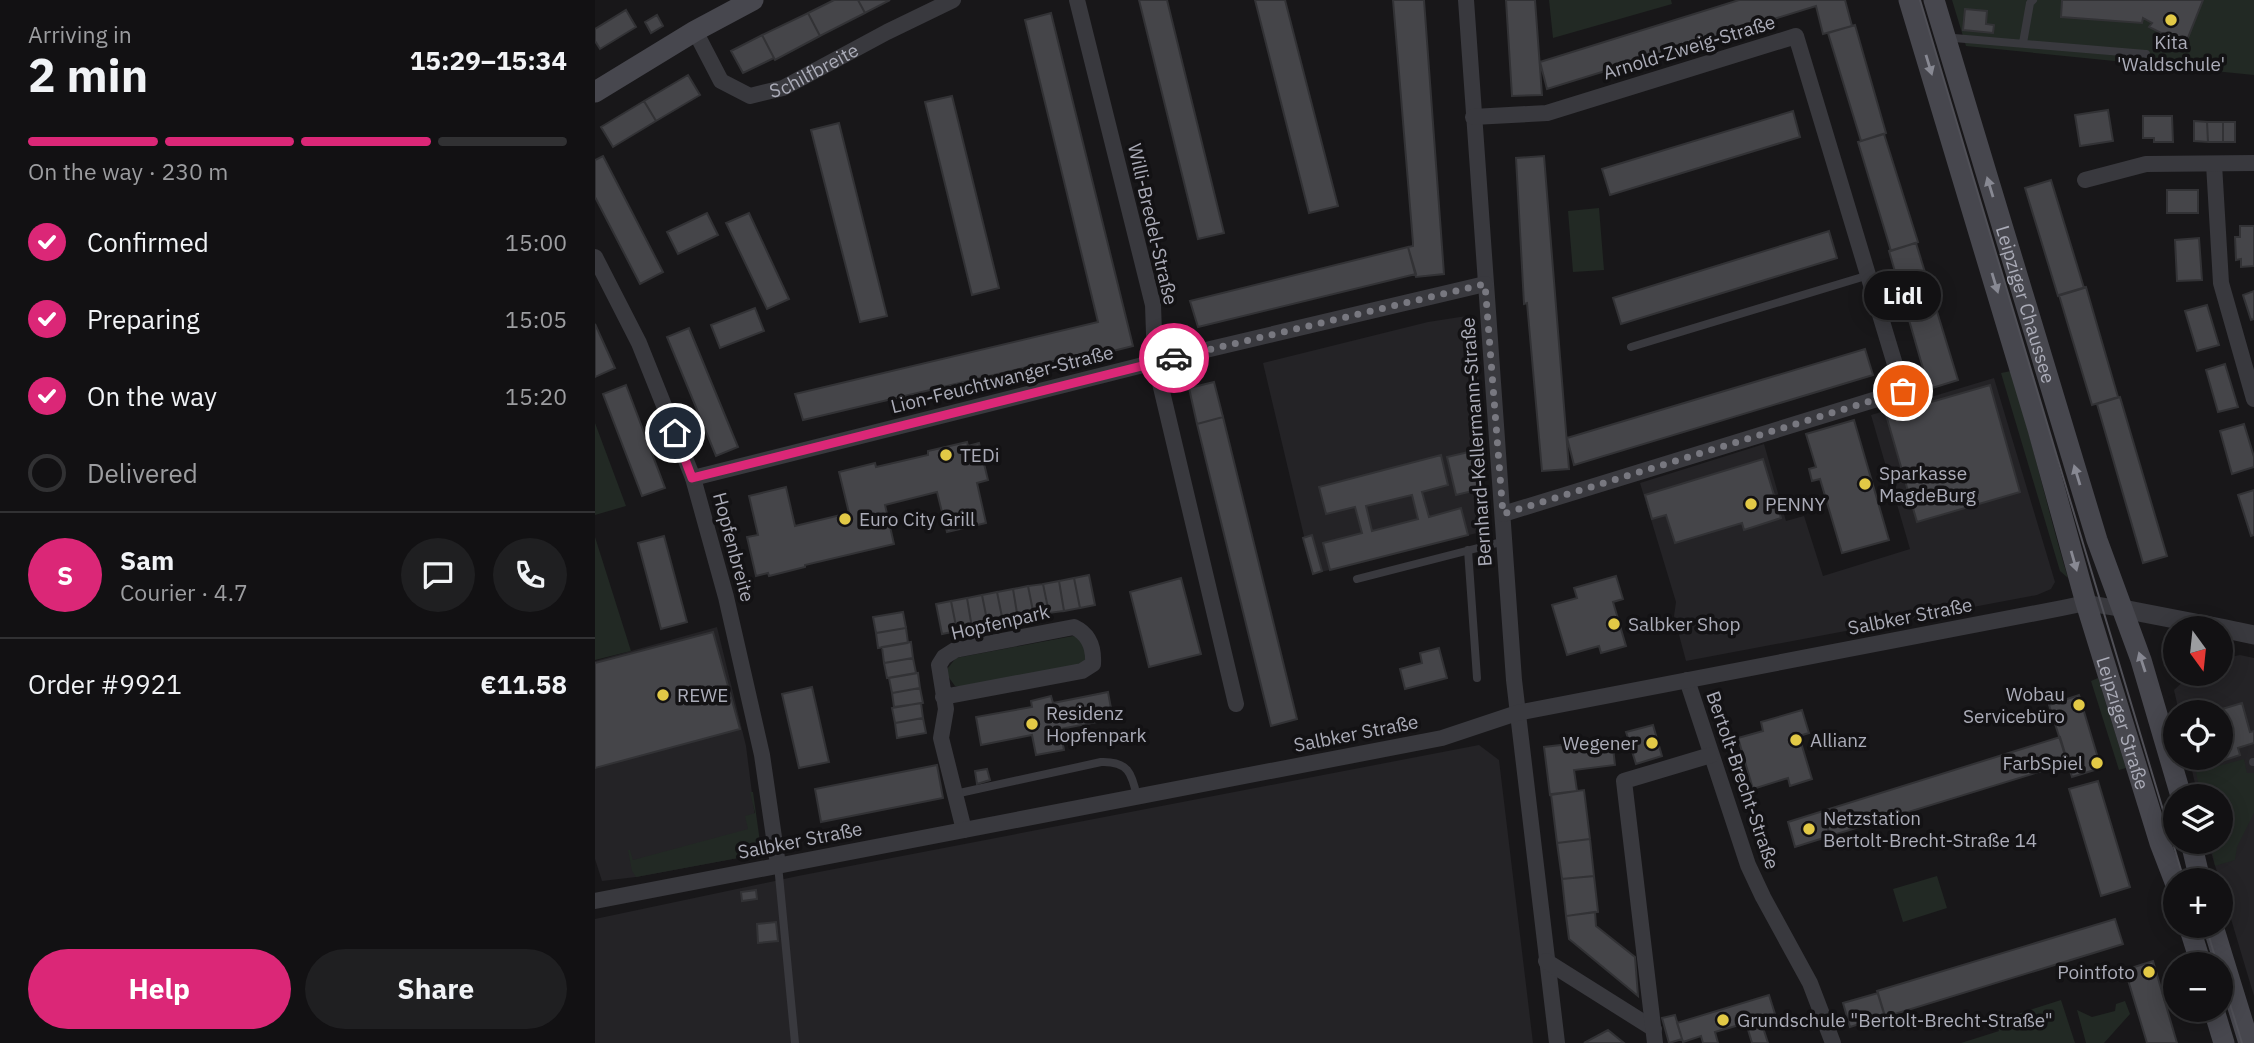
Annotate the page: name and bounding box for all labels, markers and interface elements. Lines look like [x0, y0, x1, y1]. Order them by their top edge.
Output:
street label: Arnold-Zweig-Straße [1600, 9, 1778, 85]
marker: Kita 'Waldschule' [2163, 12, 2179, 28]
text: Arriving in [28, 19, 132, 49]
place label: Kita 'Waldschule' [2117, 30, 2225, 76]
street label: Schilfbreite [767, 38, 863, 103]
text: 15:29–15:34 [410, 43, 567, 77]
text: 2 min [28, 45, 148, 105]
one-way arrow [1925, 55, 1935, 76]
street label: Willi-Bredel-Straße [1123, 141, 1183, 307]
text: On the way · 230 m [28, 156, 228, 186]
one-way arrow [1985, 176, 1995, 197]
icon: check [28, 223, 66, 261]
street label: Leipziger Chaussee [1991, 223, 2061, 386]
text: Confirmed [87, 225, 209, 259]
text: 15:00 [505, 227, 567, 257]
callout: Lidl [1865, 272, 1941, 321]
one-way arrow [1990, 273, 2000, 294]
text: Lidl [1883, 280, 1922, 310]
icon: check [28, 300, 66, 338]
text: Preparing [87, 302, 200, 336]
text: 15:05 [505, 304, 567, 334]
street label: Bernhard-Kellermann-Straße [1455, 317, 1497, 567]
courier [1139, 323, 1209, 393]
icon: car [1155, 339, 1193, 377]
street label: Lion-Feuchtwanger-Straße [888, 340, 1116, 418]
pin [1873, 361, 1933, 421]
icon: bag [1884, 372, 1922, 410]
icon: check [28, 377, 66, 415]
text: On the way [87, 379, 217, 413]
text: 15:20 [505, 381, 567, 411]
pin [645, 403, 705, 463]
icon: home [656, 414, 694, 452]
place label: TEDi [960, 443, 999, 467]
marker: TEDi [938, 447, 954, 463]
text: Delivered [87, 456, 198, 490]
place label: Sparkasse MagdeBurg [1879, 461, 1976, 507]
one-way arrow [2072, 464, 2082, 485]
marker: Sparkasse MagdeBurg [1857, 476, 1873, 492]
street label: Hopfenbreite [708, 490, 760, 604]
place label: PENNY [1765, 492, 1826, 516]
marker: PENNY [1743, 496, 1759, 512]
place label: Euro City Grill [859, 507, 975, 531]
marker: Euro City Grill [837, 511, 853, 527]
button: chat [401, 538, 475, 612]
button: phone [493, 538, 567, 612]
text: Sam [120, 543, 174, 577]
one-way arrow [2069, 551, 2079, 572]
text: S [57, 558, 73, 592]
text: Courier · 4.7 [120, 577, 248, 607]
street label: Salbker Straße [1846, 592, 1974, 640]
street label: Hopfenpark [948, 599, 1052, 645]
place label: Salbker Shop [1628, 612, 1740, 636]
marker: Salbker Shop [1606, 616, 1622, 632]
north arrow [2163, 616, 2233, 686]
map controls [2163, 616, 2233, 1022]
one-way arrow [2136, 651, 2147, 672]
street label: Leipziger Straße [2091, 653, 2155, 793]
text: Order #9921 [28, 667, 182, 701]
text: €11.58 [480, 667, 567, 701]
place label: Wobau Servicebüro [1963, 682, 2065, 728]
place label: REWE [677, 683, 728, 707]
marker: REWE [655, 687, 671, 703]
street label: Bertolt-Brecht-Straße [1701, 688, 1785, 872]
marker: Wobau Servicebüro [2071, 697, 2087, 713]
button: locate [2163, 700, 2233, 770]
place label: Residenz Hopfenpark [1046, 701, 1146, 747]
street label: Salbker Straße [1292, 709, 1420, 757]
marker: Residenz Hopfenpark [1024, 716, 1040, 732]
place label: Allianz [1810, 728, 1867, 752]
place label: Wegener [1562, 731, 1638, 755]
marker: Allianz [1788, 732, 1804, 748]
marker: Wegener [1644, 735, 1660, 751]
place label: FarbSpiel [2003, 751, 2083, 775]
marker: FarbSpiel [2089, 755, 2105, 771]
button: layers [2163, 784, 2233, 854]
place label: Netzstation Bertolt-Brecht-Straße 14 [1823, 806, 2037, 852]
street label: Salbker Straße [736, 816, 864, 864]
marker: Netzstation Bertolt-Brecht-Straße 14 [1801, 821, 1817, 837]
button: + [2163, 868, 2233, 938]
button: Help [28, 949, 291, 1029]
button: Share [305, 949, 567, 1029]
button: − [2163, 952, 2233, 1022]
place label: Pointfoto [2057, 960, 2135, 984]
marker: Pointfoto [2141, 964, 2157, 980]
place label: Grundschule "Bertolt-Brecht-Straße" [1737, 1008, 2053, 1032]
marker: Grundschule "Bertolt-Brecht-Straße" [1715, 1012, 1731, 1028]

